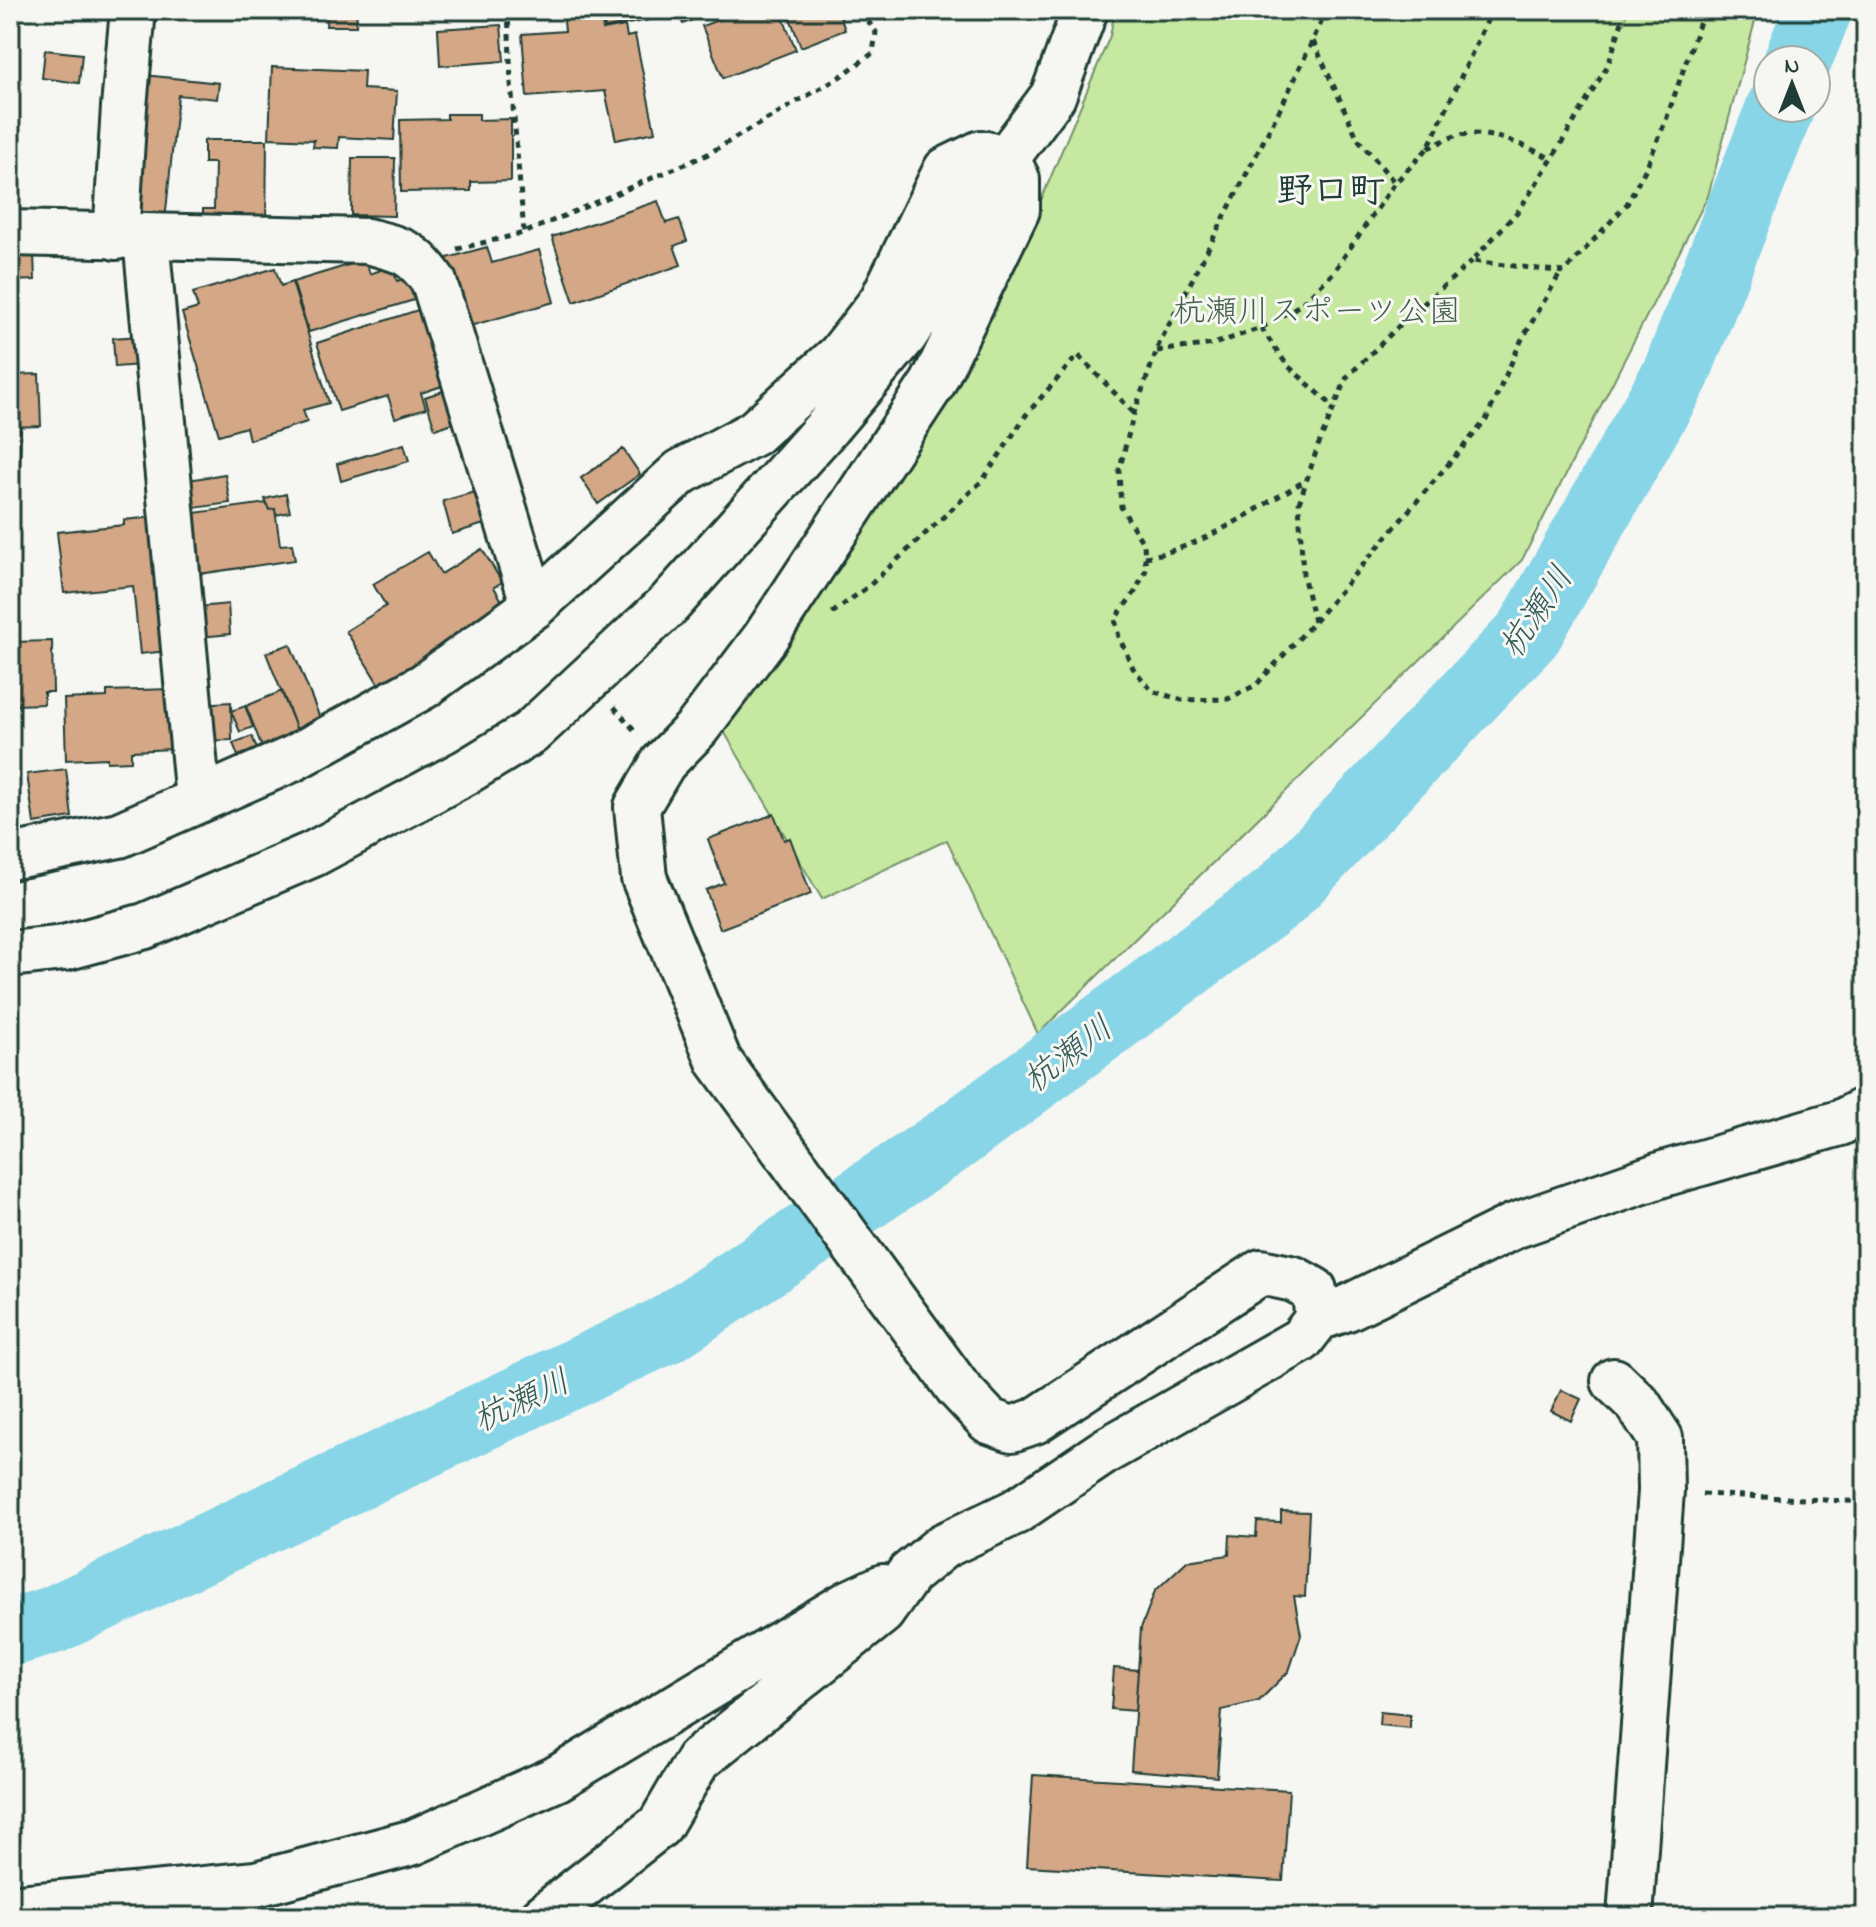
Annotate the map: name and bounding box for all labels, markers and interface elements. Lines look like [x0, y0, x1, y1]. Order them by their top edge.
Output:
north arrow [1752, 44, 1832, 124]
text: N [1785, 51, 1799, 83]
district label: 野口町 [1277, 167, 1385, 220]
park label: 杭瀬川スポーツ公園 [1173, 290, 1461, 337]
water label: 杭瀬川 [1489, 557, 1588, 669]
water label: 杭瀬川 [1014, 1006, 1125, 1107]
water label: 杭瀬川 [466, 1358, 579, 1447]

